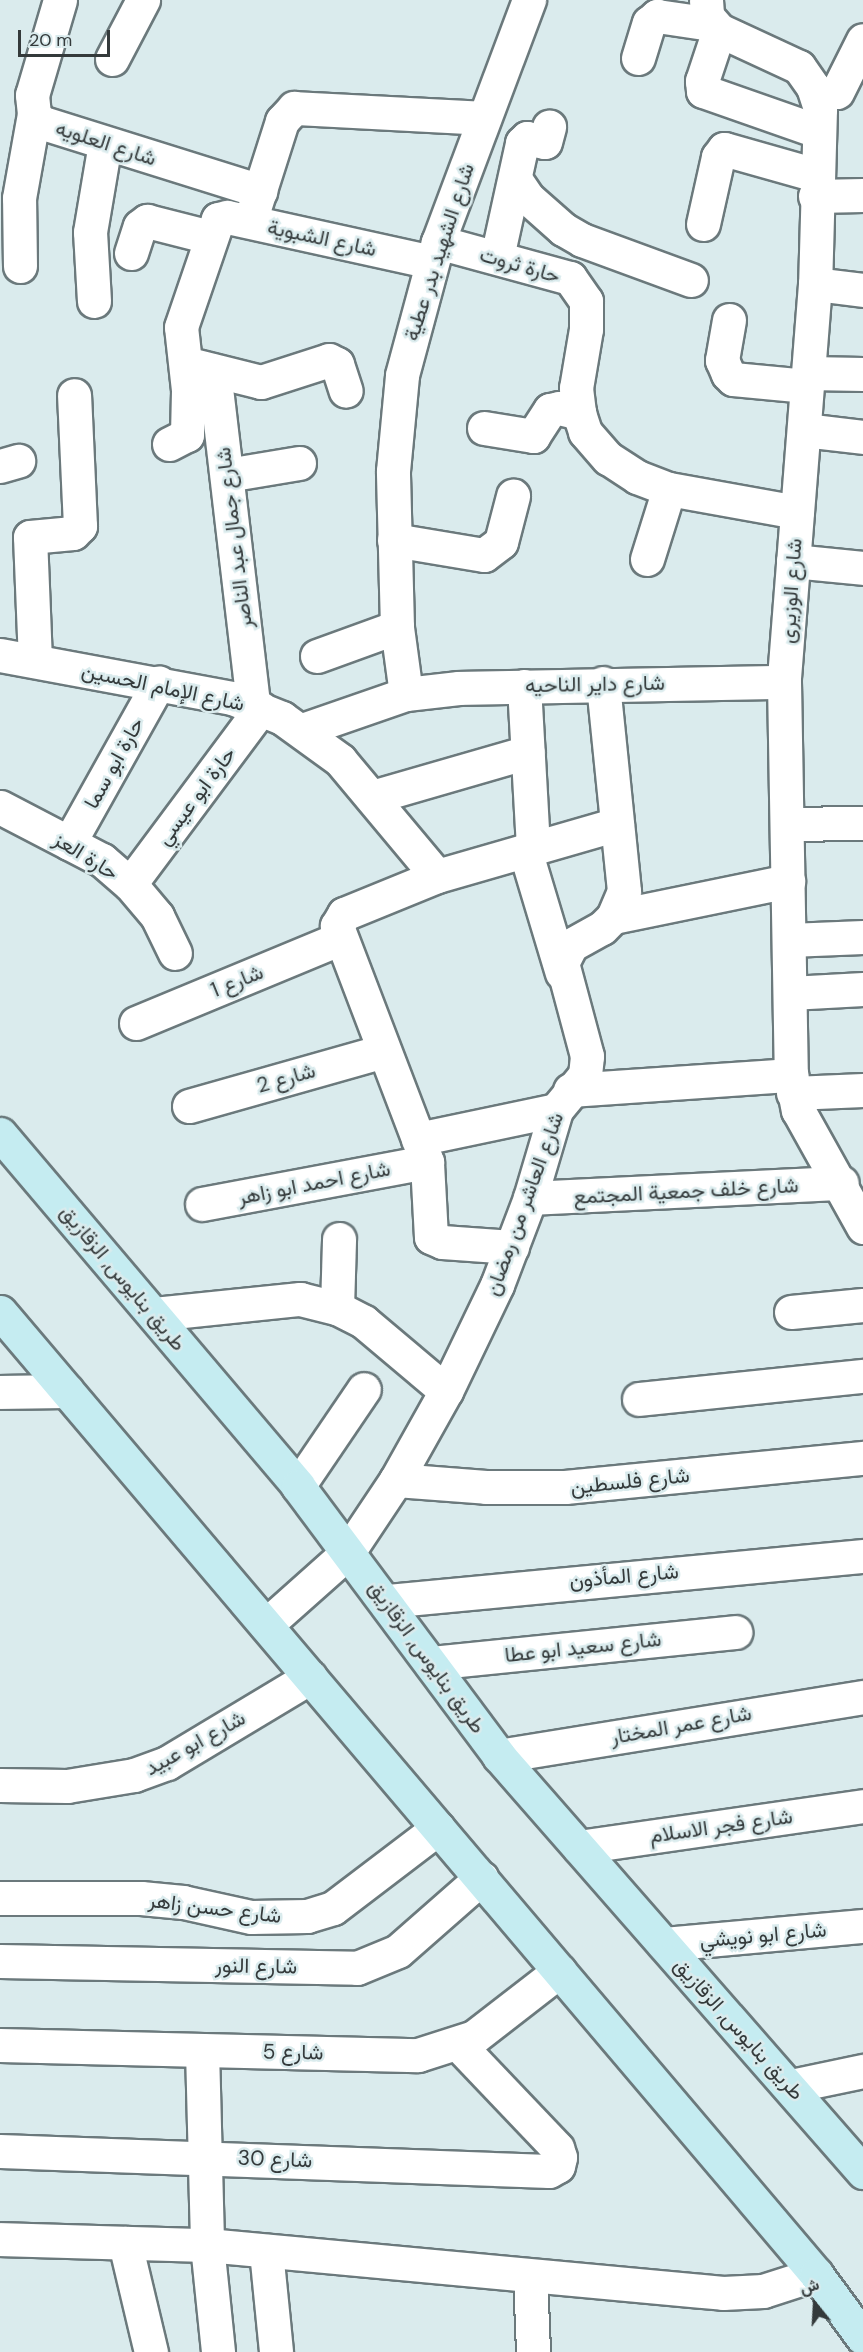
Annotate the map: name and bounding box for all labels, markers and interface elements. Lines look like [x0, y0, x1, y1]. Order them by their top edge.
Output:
scale bar [21, 18, 112, 56]
text: 20 m [29, 28, 72, 52]
street label: شارع العلويه [53, 115, 159, 171]
street label: شارع الشهيد بدر عطية [398, 160, 480, 344]
street label: شارع الشبوية [265, 214, 379, 262]
street label: حارة ثروت [477, 242, 563, 288]
street label: شارع جمال عبد الناصر [210, 446, 258, 630]
street label: شارع الوزيرى [775, 538, 807, 644]
street label: شارع الإمام الحسين [79, 657, 247, 717]
street label: شارع داير الناحيه [525, 670, 665, 698]
street label: حارة ابو سما [79, 713, 149, 813]
street label: حارة ابو عيسي [151, 742, 241, 850]
street label: حارة العز [49, 826, 123, 886]
street label: شارع 1 [207, 959, 267, 1003]
street label: شارع 2 [254, 1058, 318, 1098]
street label: شارع العاشر من رمضان [479, 1109, 569, 1299]
street label: شارع احمد ابو زاهر [236, 1156, 392, 1210]
street label: شارع خلف جمعية المجتمع [573, 1173, 799, 1209]
street label: طريق بنايوس, الزقازيق [55, 1200, 191, 1356]
street label: شارع فلسطين [569, 1462, 691, 1500]
street label: شارع المأذون [568, 1559, 680, 1593]
street label: طريق بنايوس, الزقازيق [363, 1576, 491, 1738]
street label: شارع سعيد ابو عطا [503, 1626, 663, 1668]
street label: شارع عمر المختار [609, 1700, 753, 1750]
street label: شارع ابو عبيد [140, 1705, 250, 1781]
street label: شارع فجر الاسلام [648, 1804, 794, 1848]
street label: شارع حسن زاهر [147, 1887, 283, 1929]
street label: شارع ابو نويشي [699, 1917, 827, 1953]
street label: شارع النور [215, 1953, 297, 1979]
street label: طريق بنايوس, الزقازيق [669, 1953, 809, 2105]
street label: شارع 5 [262, 2039, 324, 2065]
street label: شارع 30 [237, 2145, 313, 2173]
text: ش [797, 2273, 822, 2299]
north arrow [785, 2274, 845, 2334]

